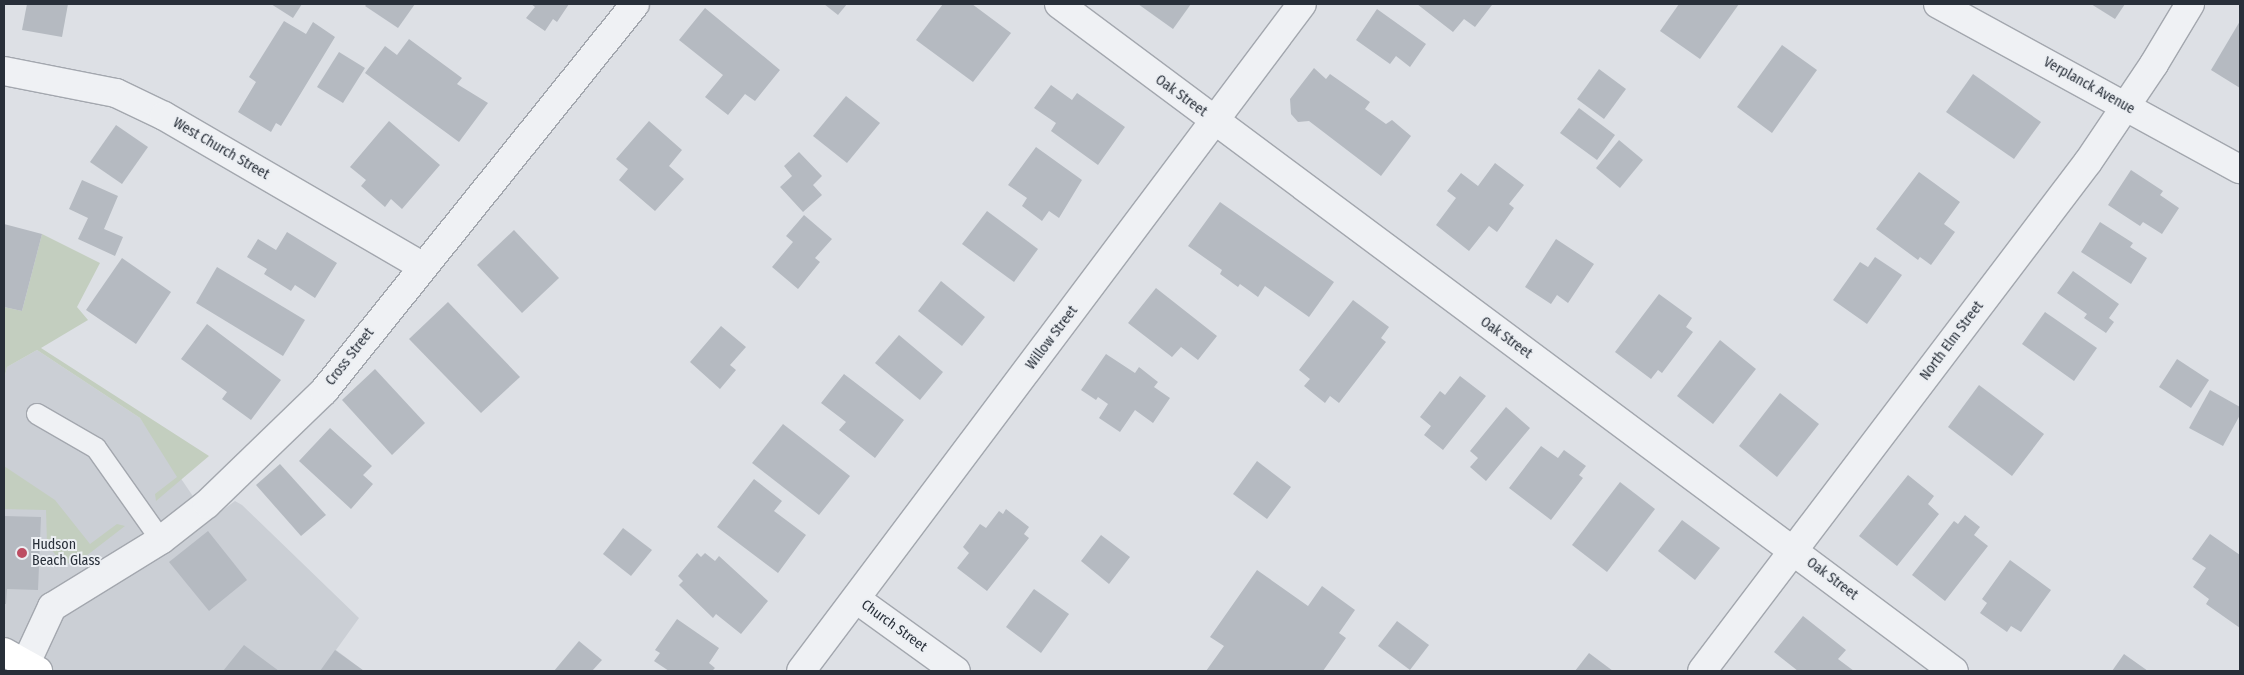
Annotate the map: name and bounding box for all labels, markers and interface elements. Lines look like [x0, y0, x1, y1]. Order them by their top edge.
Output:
street label: Verplanck Avenue [2040, 54, 2138, 118]
street label: Oak Street [1152, 72, 1210, 120]
street label: West Church Street [170, 115, 272, 183]
street label: North Elm Street [1917, 298, 1987, 384]
street label: Willow Street [1023, 303, 1081, 373]
street label: Oak Street [1477, 314, 1535, 362]
street label: Cross Street [322, 325, 378, 389]
place label: Hudson Beach Glass [32, 537, 100, 570]
marker: Hudson Beach Glass [16, 547, 28, 559]
street label: Oak Street [1803, 554, 1861, 604]
street label: Church Street [858, 597, 930, 655]

